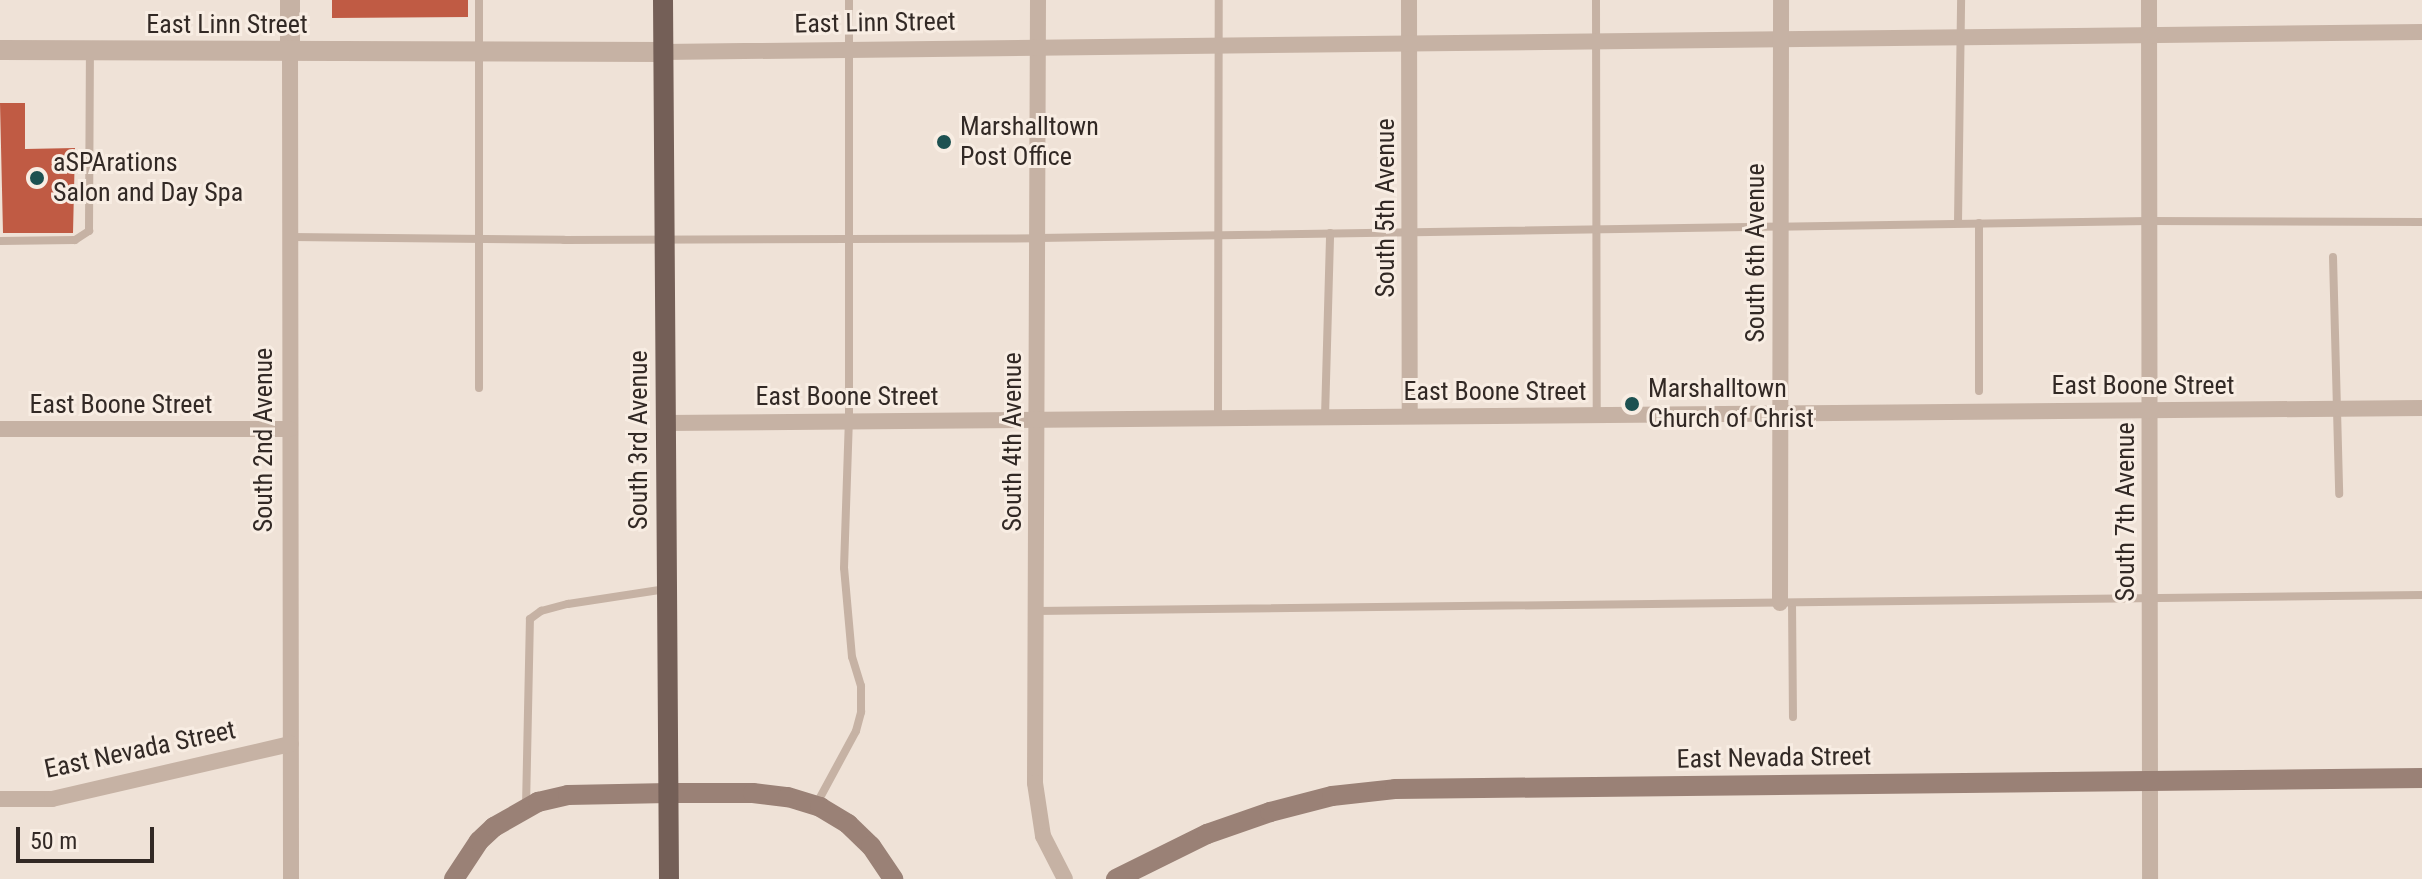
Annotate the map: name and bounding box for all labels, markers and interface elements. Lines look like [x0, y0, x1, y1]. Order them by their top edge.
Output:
street label: East Linn Street [794, 6, 956, 40]
street label: East Linn Street [146, 9, 308, 41]
place label: Marshalltown Post Office [960, 111, 1099, 172]
street label: South 5th Avenue [1370, 118, 1402, 298]
marker: Marshalltown Post Office [935, 133, 953, 151]
place label: aSPArations Salon and Day Spa [53, 147, 243, 208]
street label: South 6th Avenue [1740, 163, 1772, 343]
marker: aSPArations Salon and Day Spa [28, 169, 46, 187]
street label: South 2nd Avenue [248, 348, 280, 532]
street label: South 3rd Avenue [623, 350, 655, 530]
street label: South 4th Avenue [997, 352, 1029, 532]
street label: East Boone Street [2052, 370, 2234, 402]
place label: Marshalltown Church of Christ [1648, 373, 1814, 434]
street label: East Boone Street [1404, 376, 1586, 408]
street label: East Boone Street [756, 381, 938, 413]
street label: East Boone Street [30, 389, 212, 421]
marker: Marshalltown Church of Christ [1623, 395, 1641, 413]
street label: South 7th Avenue [2110, 422, 2142, 602]
street label: East Nevada Street [42, 715, 238, 785]
street label: East Nevada Street [1676, 741, 1872, 775]
scale bar [20, 811, 158, 861]
text: 50 m [30, 827, 77, 855]

